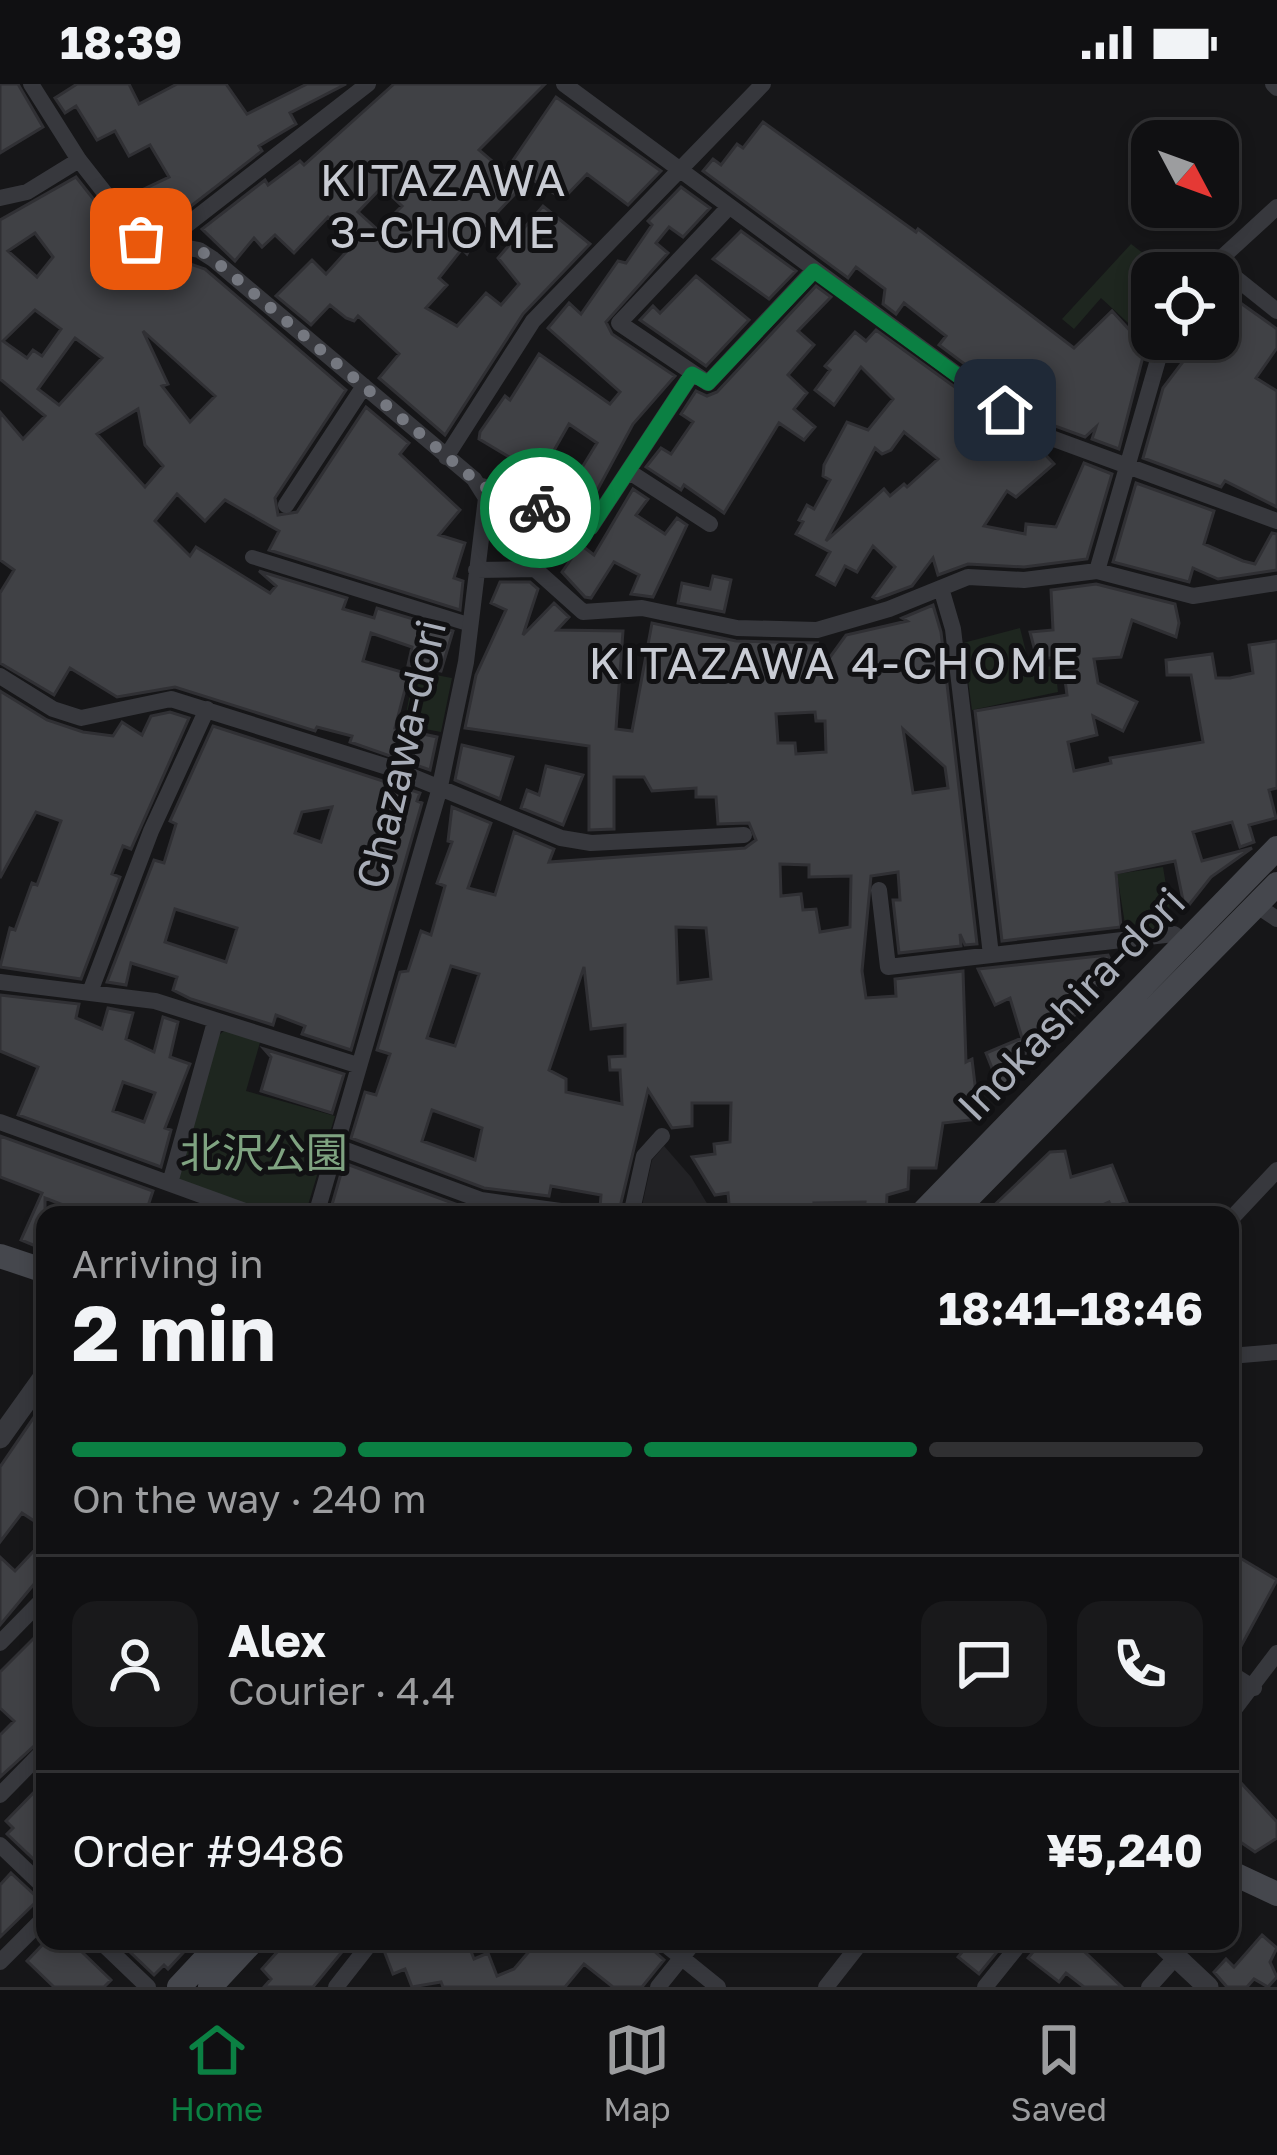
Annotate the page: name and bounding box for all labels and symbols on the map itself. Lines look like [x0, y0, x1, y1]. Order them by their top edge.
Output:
north arrow [1131, 120, 1239, 228]
district label: KITAZAWA 3-CHOME [320, 152, 568, 258]
pin [90, 188, 192, 290]
pin [954, 359, 1056, 461]
courier [480, 448, 600, 568]
street label: Chazawa-dori [345, 614, 455, 893]
district label: KITAZAWA 4-CHOME [589, 635, 1081, 689]
street label: Inokashira-dori [946, 876, 1194, 1130]
park label: 北沢公園 [180, 1127, 348, 1177]

